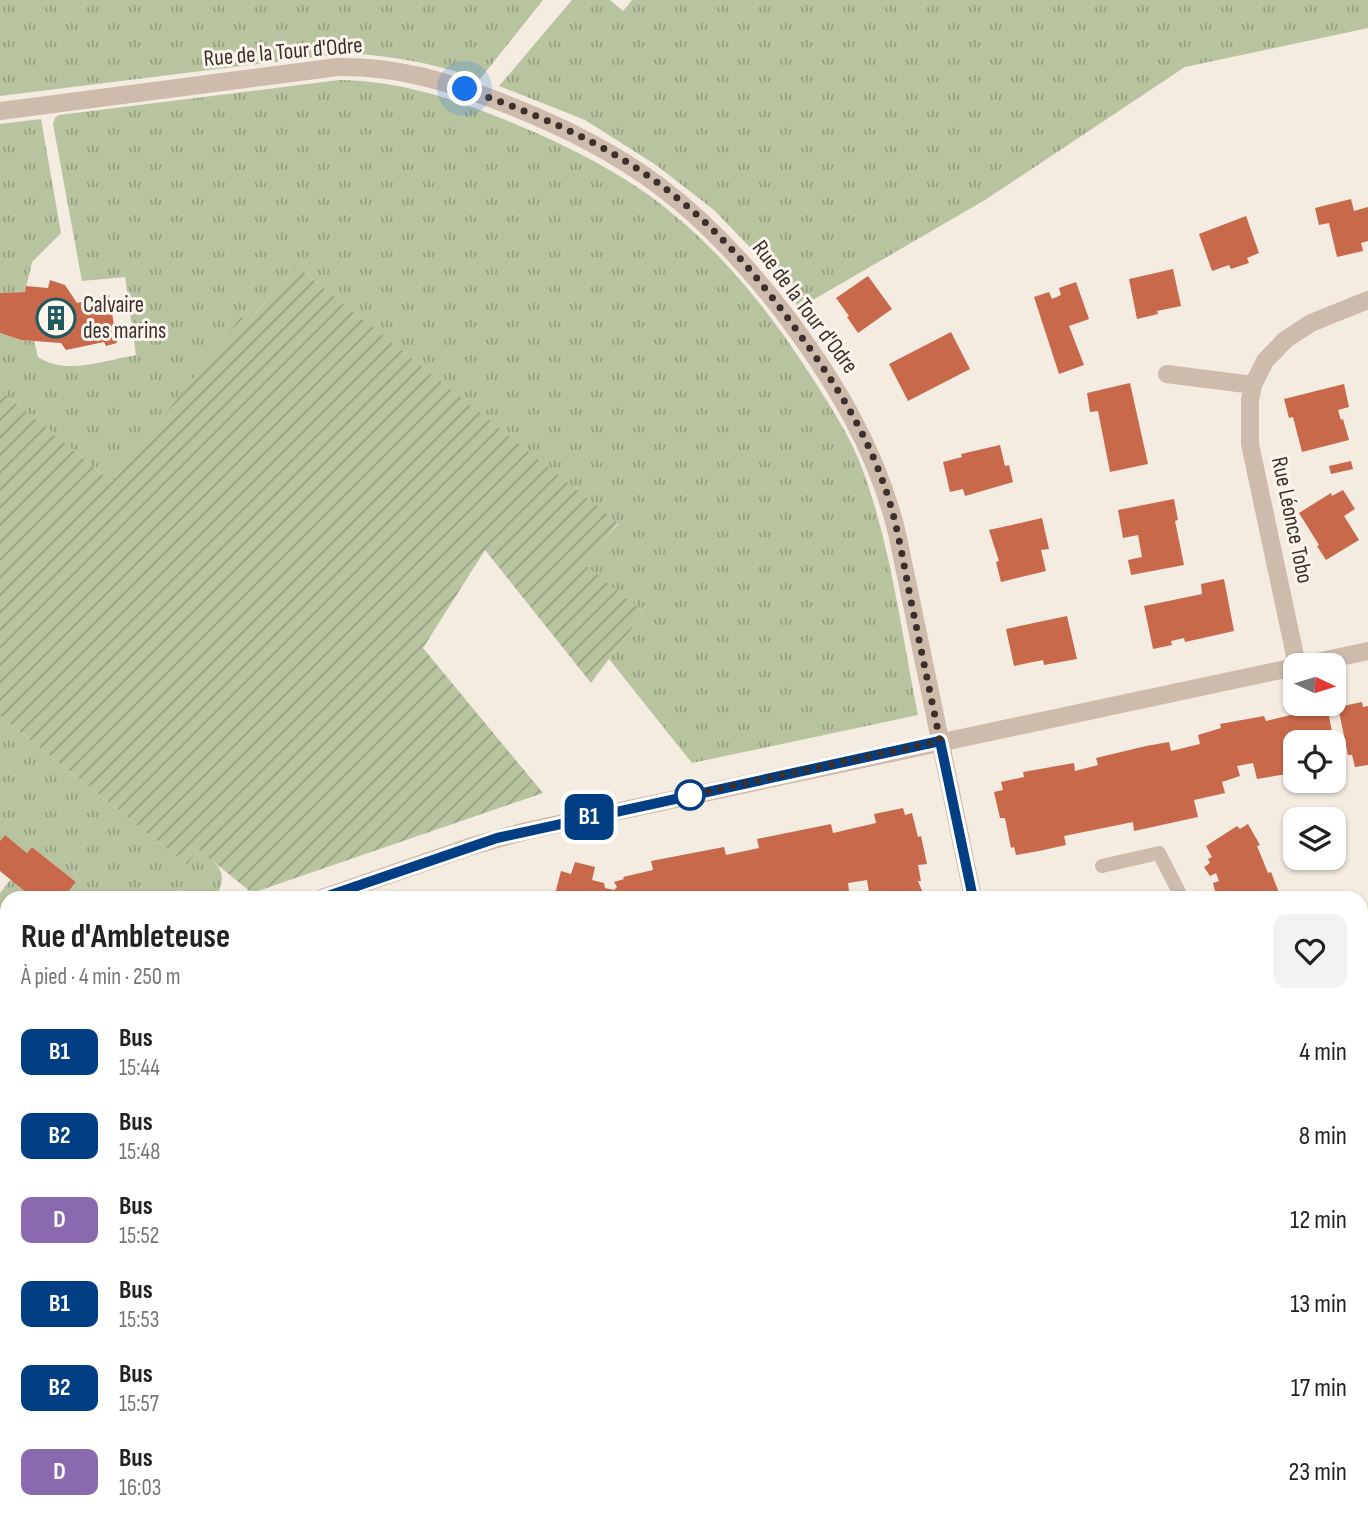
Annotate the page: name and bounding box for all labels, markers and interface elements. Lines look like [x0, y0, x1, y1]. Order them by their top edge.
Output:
street label: Rue de la Tour d'Odre [202, 31, 364, 73]
your location [447, 71, 482, 106]
street label: Rue de la Tour d'Odre [746, 235, 864, 379]
place label: Calvaire des marins [83, 291, 166, 345]
building icon: Calvaire des marins [35, 297, 77, 339]
street label: Rue Léonce Tobo [1265, 454, 1319, 586]
north arrow [1283, 653, 1346, 716]
map controls [1283, 653, 1346, 870]
button: locate [1283, 730, 1346, 793]
unlabelled marker [675, 780, 705, 810]
line badge: B1 [558, 794, 620, 840]
text: B1 [579, 802, 599, 831]
button: layers [1283, 807, 1346, 870]
button: heart [1273, 914, 1347, 988]
text: Rue d'Ambleteuse [21, 917, 230, 957]
text: À pied · 4 min · 250 m [21, 963, 180, 991]
text: Bus [119, 1023, 153, 1054]
text: B1 [49, 1037, 70, 1066]
text: 4 min [1299, 1037, 1347, 1068]
text: 15:44 [119, 1054, 160, 1082]
text: Bus [119, 1107, 153, 1138]
text: B2 [49, 1121, 70, 1150]
text: 8 min [1299, 1121, 1347, 1152]
text: 15:48 [119, 1138, 160, 1166]
text: Bus [119, 1191, 153, 1222]
text: D [53, 1205, 66, 1234]
text: 12 min [1290, 1205, 1347, 1236]
text: 15:52 [119, 1222, 159, 1250]
text: Bus [119, 1275, 153, 1306]
text: B1 [49, 1289, 70, 1318]
text: 13 min [1290, 1289, 1347, 1320]
text: 15:53 [119, 1306, 159, 1334]
text: Bus [119, 1359, 153, 1390]
text: B2 [49, 1373, 70, 1402]
text: 17 min [1291, 1373, 1347, 1404]
text: 15:57 [119, 1390, 159, 1418]
text: Bus [119, 1443, 153, 1474]
text: D [53, 1457, 66, 1486]
text: 23 min [1289, 1457, 1347, 1488]
text: 16:03 [119, 1474, 161, 1502]

